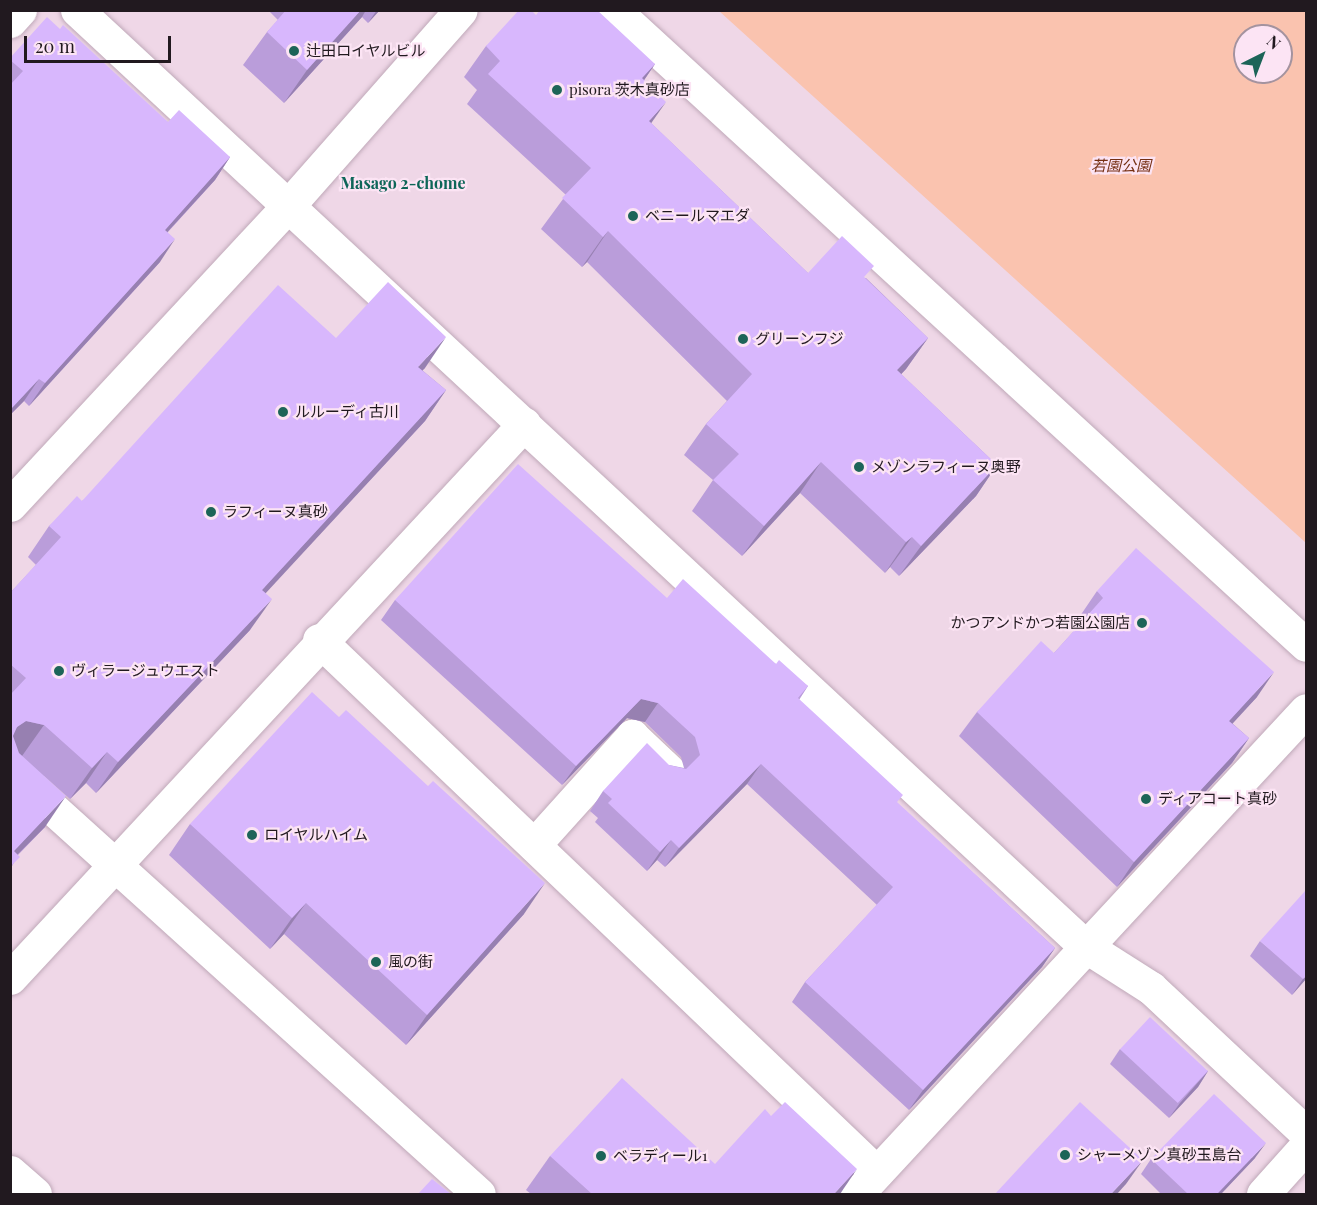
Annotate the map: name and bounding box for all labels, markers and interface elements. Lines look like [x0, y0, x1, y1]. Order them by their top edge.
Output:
scale bar [27, 24, 174, 62]
north arrow [1233, 24, 1293, 84]
text: N [1263, 30, 1285, 53]
text: 20 m [35, 34, 75, 58]
place label: 辻田ロイヤルビル [306, 42, 426, 60]
marker: 辻田ロイヤルビル [287, 44, 301, 58]
place label: pisora 茨木真砂店 [569, 81, 690, 99]
marker: pisora 茨木真砂店 [550, 83, 564, 97]
park label: 若園公園 [1091, 157, 1151, 175]
district label: Masago 2-chome [340, 173, 466, 193]
place label: ベニールマエダ [645, 207, 750, 225]
marker: ベニールマエダ [626, 209, 640, 223]
place label: グリーンフジ [755, 330, 845, 348]
marker: グリーンフジ [736, 332, 750, 346]
place label: ルルーディ古川 [295, 403, 400, 421]
marker: ルルーディ古川 [276, 405, 290, 419]
place label: メゾンラフィーヌ奥野 [871, 458, 1021, 476]
marker: メゾンラフィーヌ奥野 [852, 460, 866, 474]
place label: ラフィーヌ真砂 [223, 503, 328, 521]
marker: ラフィーヌ真砂 [204, 505, 218, 519]
place label: かつアンドかつ若園公園店 [950, 614, 1130, 632]
marker: かつアンドかつ若園公園店 [1135, 616, 1149, 630]
place label: ヴィラージュウエスト [71, 662, 221, 680]
marker: ヴィラージュウエスト [52, 664, 66, 678]
place label: ディアコート真砂 [1158, 790, 1278, 808]
marker: ディアコート真砂 [1139, 792, 1153, 806]
place label: ロイヤルハイム [264, 826, 369, 844]
marker: ロイヤルハイム [245, 828, 259, 842]
place label: 風の街 [388, 953, 433, 971]
marker: 風の街 [369, 955, 383, 969]
place label: シャーメゾン真砂玉島台 [1077, 1146, 1242, 1164]
place label: ベラディール1 [613, 1147, 709, 1165]
marker: シャーメゾン真砂玉島台 [1058, 1148, 1072, 1162]
marker: ベラディール1 [594, 1149, 608, 1163]

